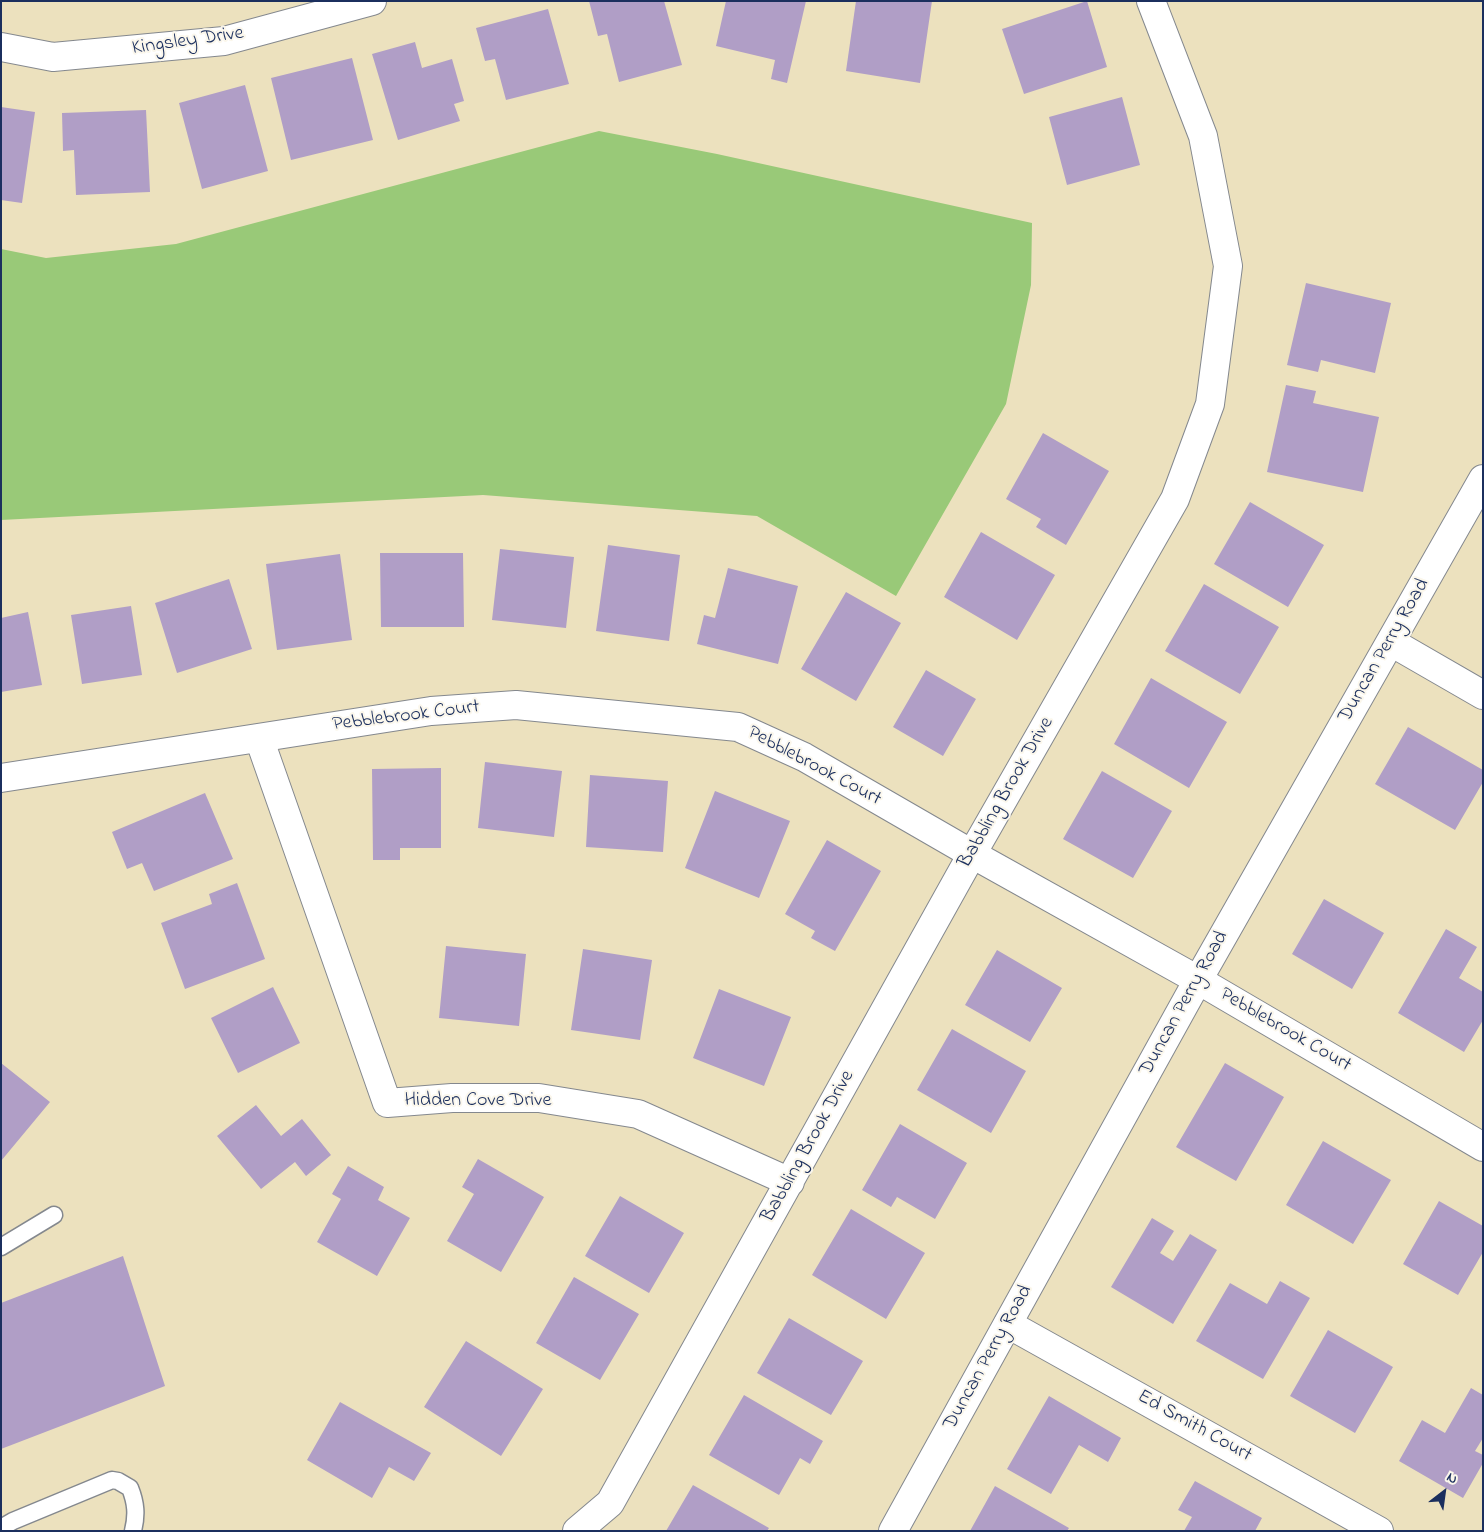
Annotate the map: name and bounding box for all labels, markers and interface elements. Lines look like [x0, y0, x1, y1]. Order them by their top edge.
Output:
street label: Kingsley Drive [131, 22, 245, 62]
street label: Duncan Perry Road [1334, 575, 1436, 727]
street label: Pebblebrook Court [331, 696, 481, 738]
street label: Babbling Brook Drive [954, 713, 1060, 873]
street label: Pebblebrook Court [743, 722, 885, 812]
street label: Duncan Perry Road [1135, 927, 1235, 1081]
street label: Pebblebrook Court [1215, 984, 1355, 1078]
street label: Babbling Brook Drive [757, 1067, 861, 1227]
street label: Hidden Cove Drive [405, 1090, 551, 1114]
street label: Duncan Perry Road [939, 1281, 1039, 1435]
street label: Ed Smith Court [1133, 1386, 1255, 1468]
north arrow [1419, 1467, 1469, 1517]
text: N [1442, 1467, 1461, 1490]

